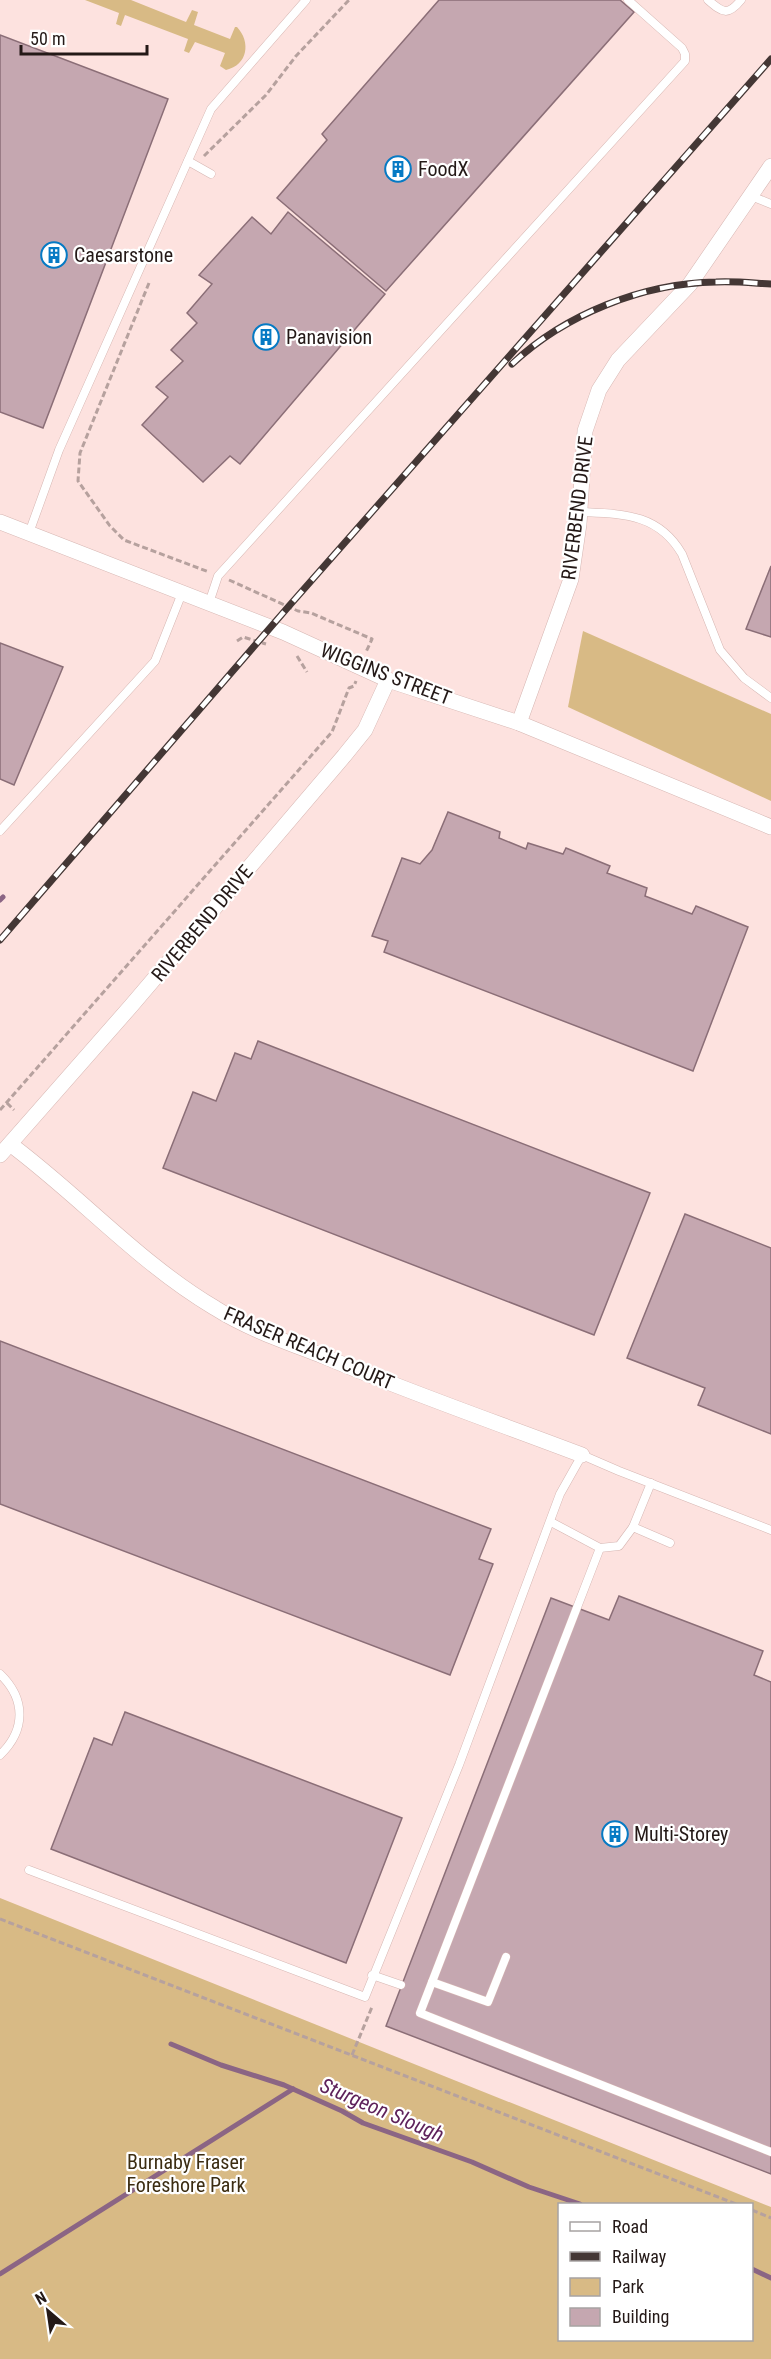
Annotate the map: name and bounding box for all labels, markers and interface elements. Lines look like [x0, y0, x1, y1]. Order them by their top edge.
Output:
scale bar [21, 18, 147, 56]
text: 50 m [30, 28, 65, 49]
building icon: FoodX [383, 154, 413, 184]
place label: FoodX [418, 157, 468, 181]
building icon: Caesarstone [39, 240, 69, 270]
place label: Caesarstone [74, 243, 173, 267]
building icon: Panavision [251, 322, 281, 352]
place label: Panavision [286, 325, 372, 349]
street label: RIVERBEND DRIVE [556, 435, 598, 581]
street label: WIGGINS STREET [317, 638, 455, 710]
street label: RIVERBEND DRIVE [146, 860, 258, 986]
street label: FRASER REACH COURT [220, 1301, 398, 1395]
building icon: Multi-Storey [600, 1819, 630, 1849]
place label: Multi-Storey [634, 1822, 728, 1846]
water label: Sturgeon Slough [317, 2073, 447, 2147]
park label: Burnaby Fraser Foreshore Park [126, 2150, 246, 2197]
legend [558, 2203, 753, 2341]
text: Road [612, 2216, 648, 2237]
text: Railway [612, 2246, 667, 2267]
text: Park [612, 2276, 644, 2297]
north arrow [18, 2281, 78, 2341]
text: N [32, 2288, 50, 2309]
text: Building [612, 2306, 669, 2327]

